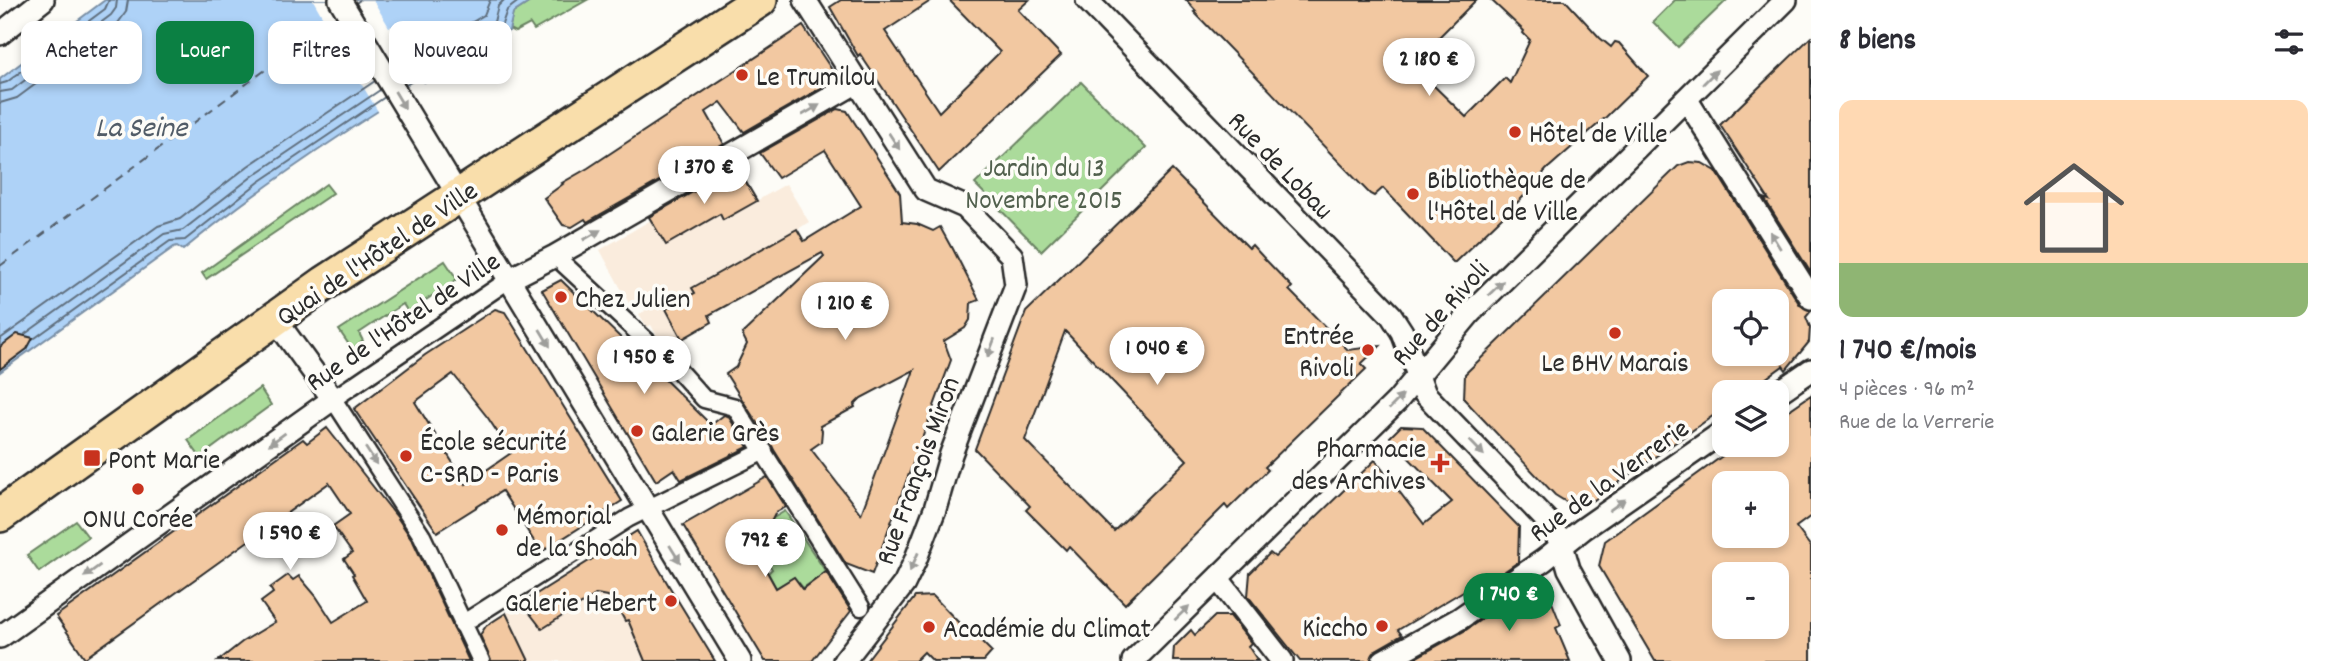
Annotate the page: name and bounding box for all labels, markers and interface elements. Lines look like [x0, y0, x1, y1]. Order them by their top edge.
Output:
chip: Acheter [21, 21, 142, 84]
chip: Louer [156, 21, 254, 84]
chip: Filtres [268, 21, 375, 84]
chip: Nouveau [389, 21, 512, 84]
text: 8 biens [1839, 21, 1916, 64]
icon: filters [2270, 23, 2308, 61]
pin: 2 180 € [1364, 38, 1494, 98]
text: 2 180 € [1399, 44, 1459, 77]
place label: Le Trumilou [756, 60, 875, 100]
marker: Le Trumilou [734, 67, 750, 83]
one-way arrow [1702, 68, 1719, 85]
one-way arrow [394, 91, 407, 110]
one-way arrow [801, 104, 820, 116]
street label: Rue de Lobau [1216, 104, 1341, 231]
water label: La Seine [95, 109, 189, 152]
place label: Hôtel de Ville [1529, 117, 1668, 157]
marker: Hôtel de Ville [1507, 124, 1523, 140]
one-way arrow [887, 131, 900, 150]
icon: home [2011, 145, 2137, 271]
pin: 1 370 € [639, 146, 769, 206]
park label: Jardin du 13 Novembre 2015 [965, 151, 1123, 223]
text: 1 370 € [674, 152, 734, 185]
place label: Bibliothèque de l'Hôtel de Ville [1427, 163, 1586, 235]
street label: Quai de l'Hôtel de Ville [270, 174, 488, 339]
marker: Bibliothèque de l'Hôtel de Ville [1405, 186, 1421, 202]
one-way arrow [582, 229, 601, 241]
one-way arrow [1768, 231, 1781, 250]
street label: Rue de l'Hôtel de Ville [299, 244, 510, 404]
street label: Rue de Rivoli [1384, 253, 1501, 377]
one-way arrow [1487, 279, 1504, 296]
place label: Chez Julien [575, 282, 690, 322]
pin: 1 210 € [780, 282, 910, 342]
text: 1 210 € [817, 288, 873, 321]
marker: Chez Julien [553, 289, 569, 305]
map controls [1712, 289, 1789, 639]
button: locate [1712, 289, 1789, 366]
place label: Entrée Rivoli [1283, 319, 1354, 391]
marker: Le BHV Marais [1607, 325, 1623, 341]
one-way arrow [539, 328, 551, 347]
pin: 1 040 € [1092, 328, 1222, 387]
text: 1 740 €/mois [1839, 331, 1977, 374]
text: 1 040 € [1125, 333, 1189, 366]
pin: 1 950 € [579, 336, 709, 396]
one-way arrow [986, 338, 997, 359]
text: 1 950 € [613, 342, 675, 375]
marker: Entrée Rivoli [1360, 342, 1376, 358]
place label: Le BHV Marais [1541, 346, 1689, 386]
street label: Rue François Miron [868, 372, 973, 571]
text: 4 pièces · 96 m² [1839, 374, 1975, 407]
button: layers [1712, 380, 1789, 457]
one-way arrow [1388, 394, 1404, 411]
text: Rue de la Verrerie [1839, 407, 1994, 440]
street label: Rue de la Verrerie [1523, 411, 1699, 555]
place label: Galerie Grès [651, 416, 780, 456]
marker: Galerie Grès [629, 423, 645, 439]
place label: École sécurité C-SRD - Paris [420, 425, 567, 497]
one-way arrow [268, 431, 286, 445]
place label: Pharmacie des Archives [1292, 432, 1426, 504]
one-way arrow [1468, 439, 1484, 456]
place label: Pont Marie [108, 443, 220, 483]
one-way arrow [364, 446, 377, 465]
marker: Pont Marie [82, 448, 102, 468]
marker: École sécurité C-SRD - Paris [398, 448, 414, 464]
marker: Pharmacie des Archives [1432, 455, 1448, 471]
button: + [1712, 471, 1789, 548]
marker: ONU Corée [130, 481, 146, 497]
one-way arrow [1608, 498, 1626, 512]
place label: Mémorial de la Shoah [516, 499, 638, 571]
place label: ONU Corée [83, 502, 193, 542]
pin: 1 590 € [225, 512, 355, 572]
text: 1 590 € [259, 518, 321, 551]
pin: 792 € [716, 520, 814, 579]
marker: Mémorial de la Shoah [494, 522, 510, 538]
text: 792 € [741, 525, 789, 558]
one-way arrow [668, 544, 681, 563]
one-way arrow [908, 552, 920, 572]
button: − [1712, 562, 1789, 639]
one-way arrow [83, 564, 101, 578]
pin: 1 740 € [1444, 574, 1574, 633]
text: 1 740 € [1479, 579, 1539, 612]
place label: Galerie Hebert [505, 586, 657, 626]
marker: Galerie Hebert [663, 593, 679, 609]
one-way arrow [1174, 605, 1191, 622]
place label: Kiccho [1302, 611, 1368, 651]
place label: Académie du Climat [943, 612, 1151, 652]
marker: Kiccho [1374, 618, 1390, 634]
marker: Académie du Climat [921, 619, 937, 635]

